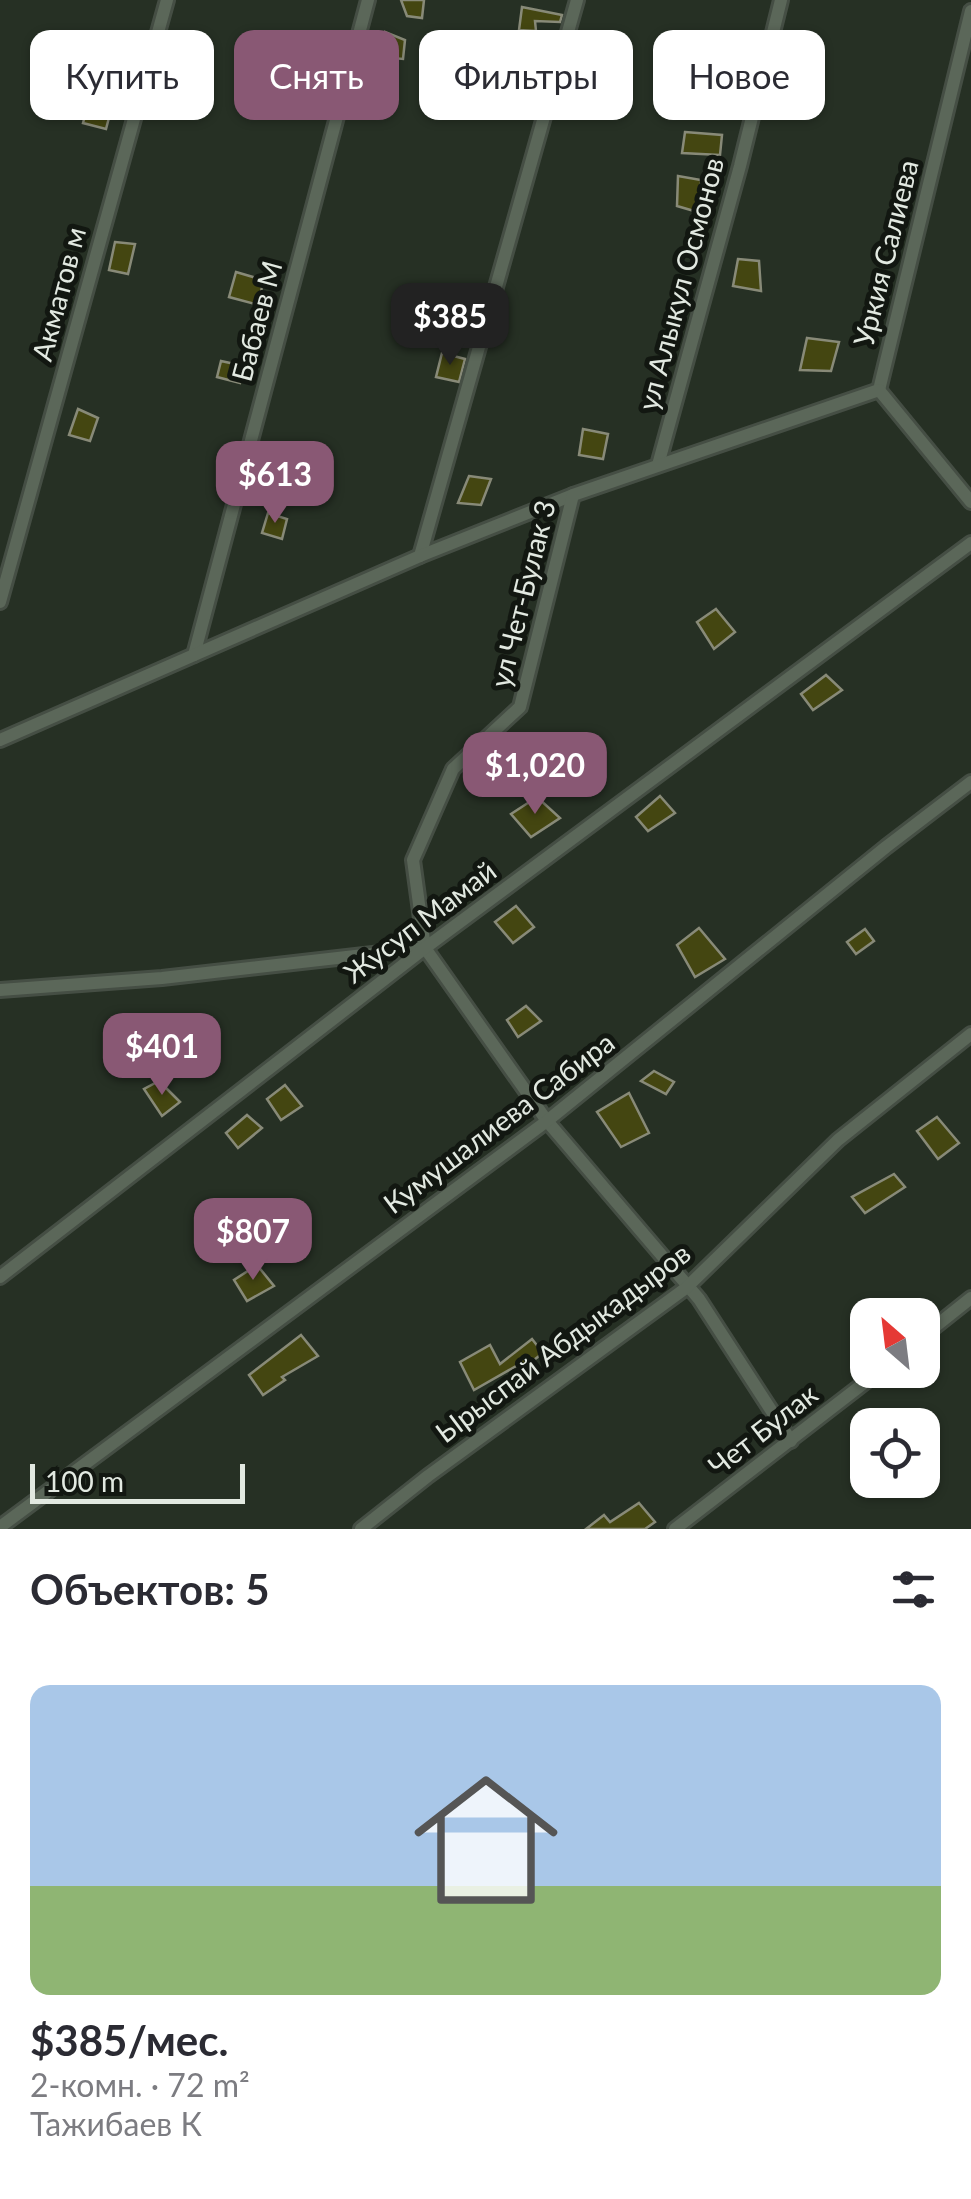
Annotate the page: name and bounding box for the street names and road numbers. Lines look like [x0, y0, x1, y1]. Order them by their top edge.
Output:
street label: ул Алыкул Осмонов [630, 154, 730, 414]
street label: Уркия Салиева [845, 156, 925, 349]
street label: Акматов м [24, 223, 92, 364]
street label: Бабаев М [224, 257, 288, 385]
street label: ул Чет-Булак 3 [482, 497, 562, 691]
street label: Жусуп Мамай [337, 853, 502, 989]
street label: Кумушалиева Сабира [376, 1024, 620, 1220]
street label: Ырыспай Абдыкадыров [428, 1235, 696, 1449]
street label: Чет Булак [701, 1376, 824, 1482]

